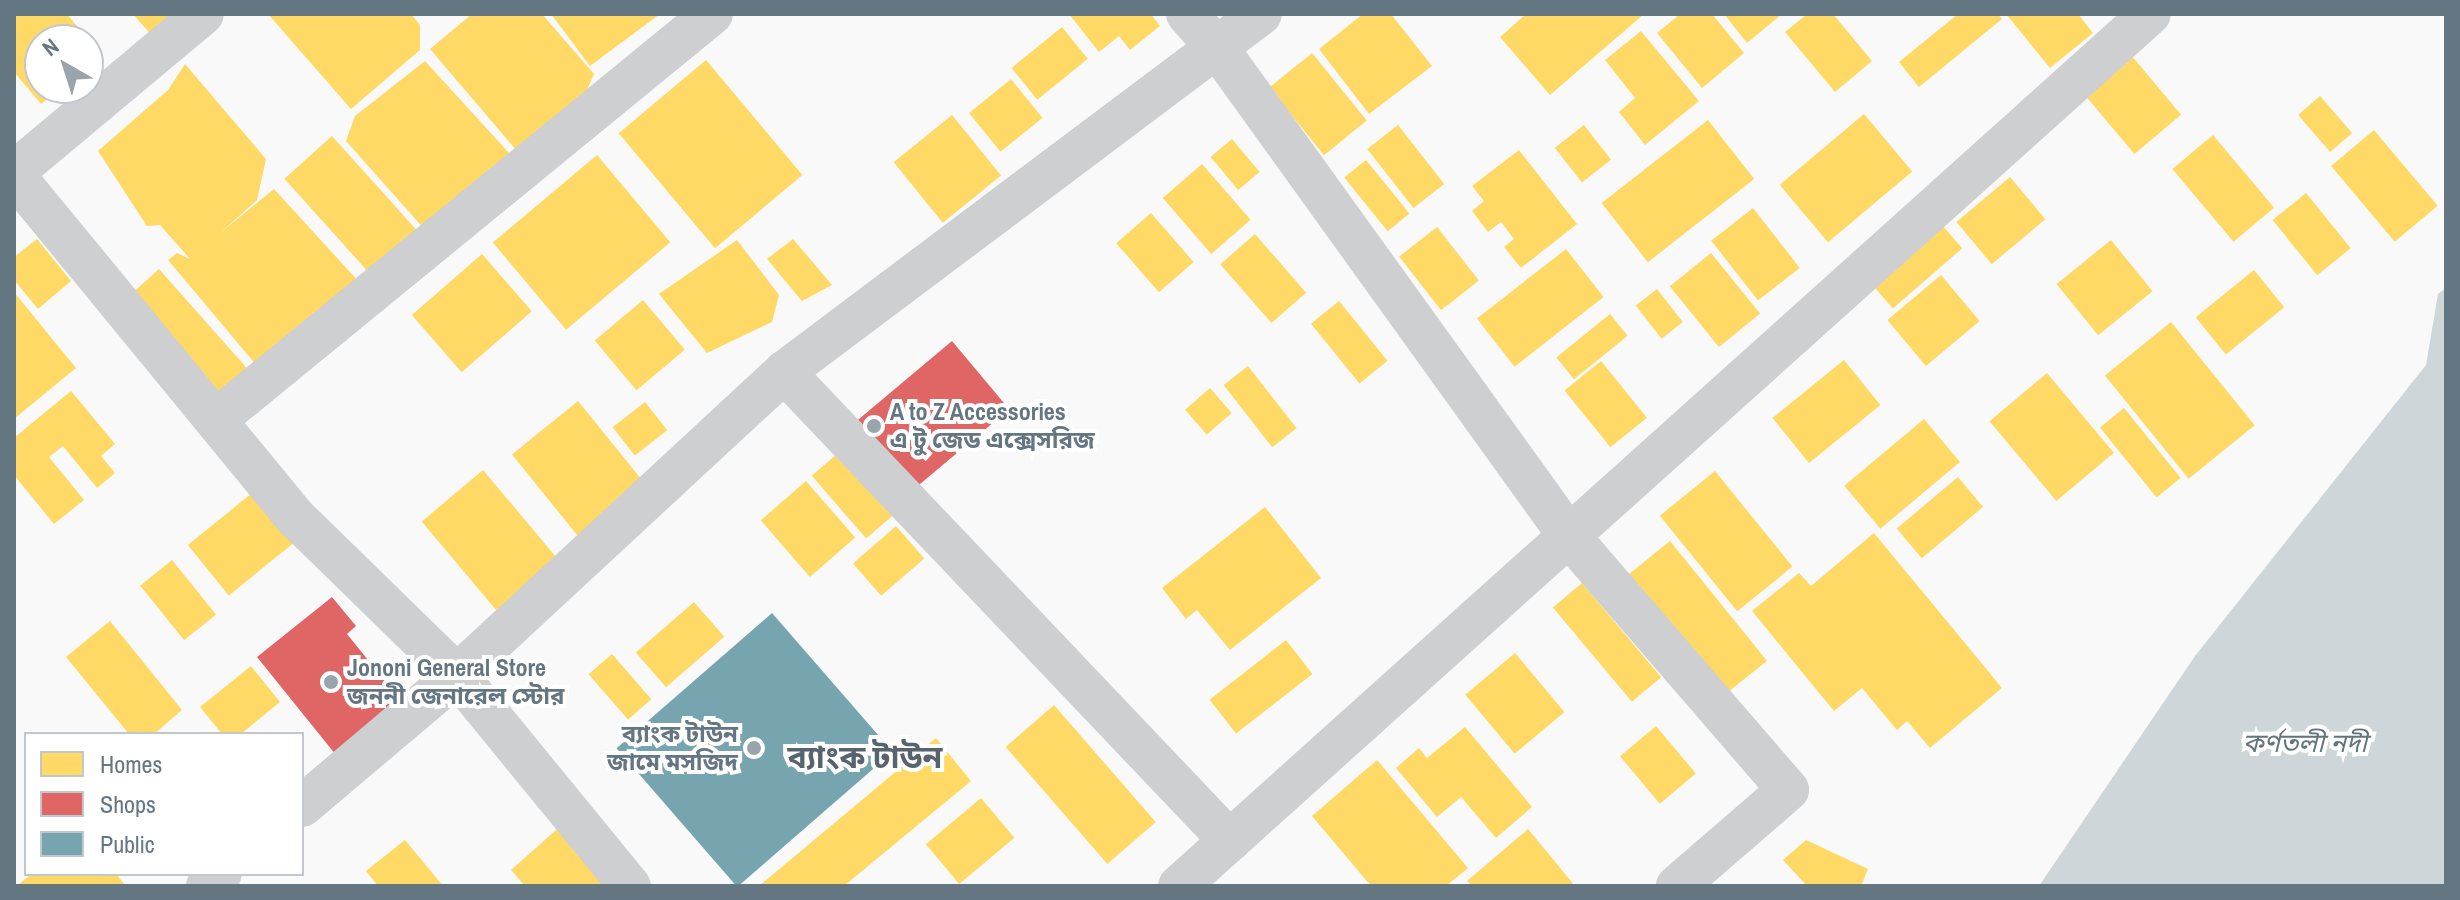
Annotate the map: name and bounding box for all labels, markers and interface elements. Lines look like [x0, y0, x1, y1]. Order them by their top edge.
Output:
north arrow [24, 24, 104, 104]
text: N [36, 31, 65, 63]
place label: A to Z Accessories এ টু জেড এক্সেসরিজ [890, 398, 1095, 454]
marker: A to Z Accessories এ টু জেড এক্সেসরিজ [865, 417, 883, 435]
place label: Jononi General Store জননী জেনারেল স্টোর [347, 654, 564, 710]
marker: Jononi General Store জননী জেনারেল স্টোর [322, 673, 340, 691]
place label: ব্যাংক টাউন জামে মসজিদ [607, 720, 738, 776]
water label: কর্ণতলী নদী [2243, 727, 2367, 759]
legend [24, 732, 304, 876]
district label: ব্যাংক টাউন [788, 738, 942, 776]
marker: ব্যাংক টাউন জামে মসজিদ [745, 739, 763, 757]
text: Homes [100, 748, 162, 780]
text: Shops [100, 788, 156, 820]
text: Public [100, 828, 155, 860]

